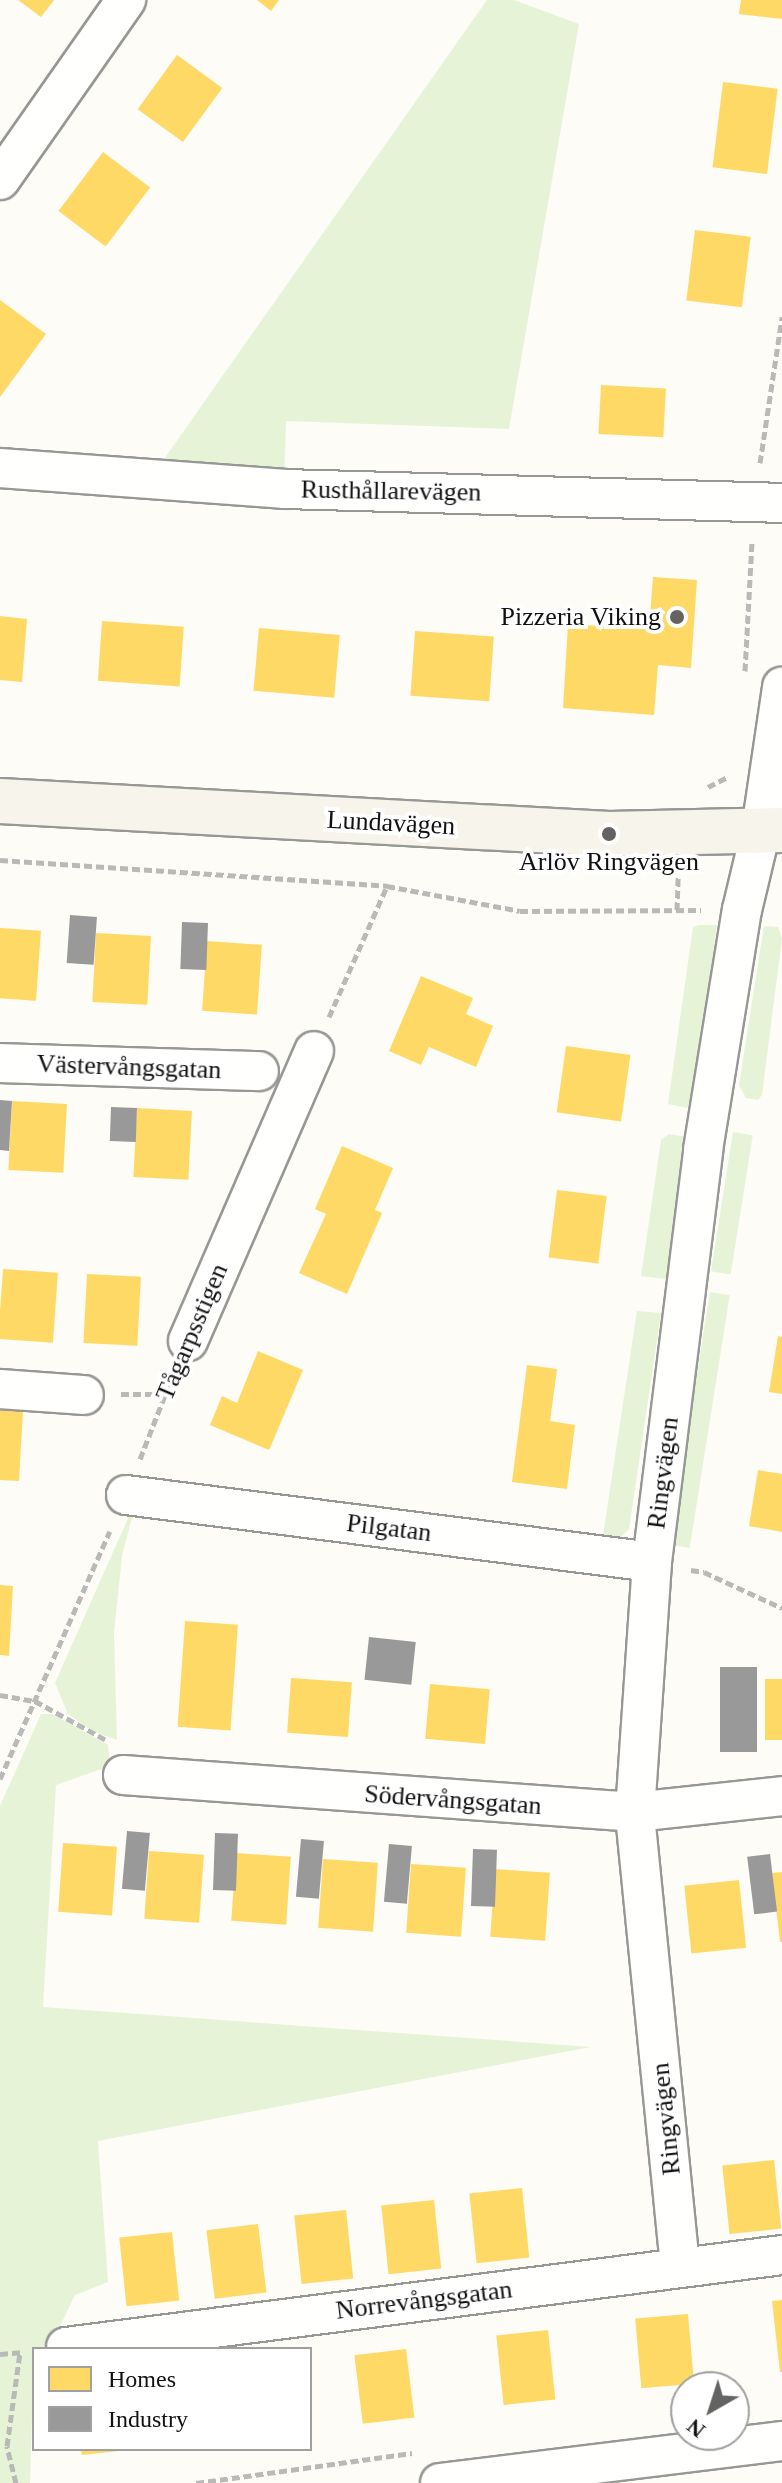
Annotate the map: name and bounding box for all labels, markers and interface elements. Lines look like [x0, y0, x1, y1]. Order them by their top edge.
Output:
street label: Rusthållarevägen [300, 474, 482, 508]
place label: Pizzeria Viking [500, 601, 661, 633]
marker: Pizzeria Viking [668, 608, 686, 626]
street label: Lundavägen [326, 804, 456, 842]
marker: Arlöv Ringvägen [600, 825, 618, 843]
place label: Arlöv Ringvägen [519, 846, 699, 878]
street label: Västervångsgatan [36, 1048, 222, 1086]
street label: Tågarpsstigen [149, 1259, 235, 1405]
street label: Ringvägen [641, 1415, 685, 1531]
street label: Pilgatan [345, 1507, 433, 1549]
street label: Södervångsgatan [363, 1778, 543, 1822]
street label: Ringvägen [645, 2061, 687, 2177]
street label: Norrevångsgatan [334, 2274, 514, 2326]
legend [32, 2347, 312, 2451]
text: Homes [108, 2366, 176, 2392]
north arrow [670, 2371, 750, 2451]
text: Industry [108, 2406, 188, 2432]
text: N [682, 2414, 710, 2443]

